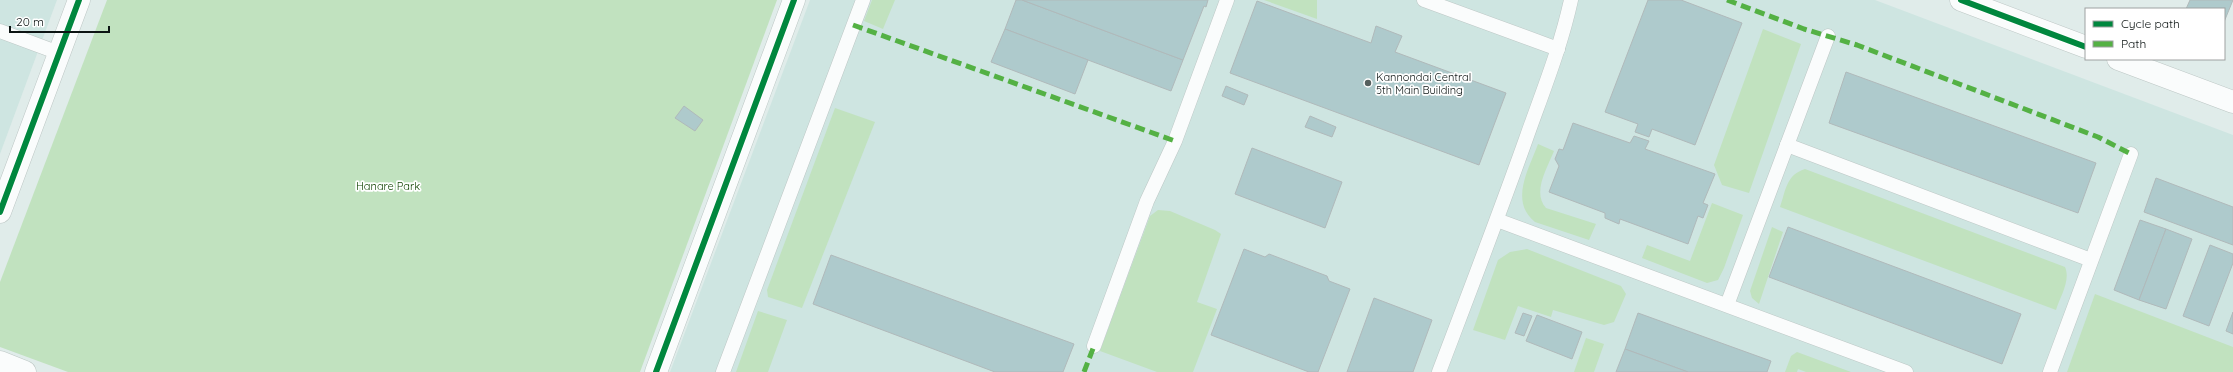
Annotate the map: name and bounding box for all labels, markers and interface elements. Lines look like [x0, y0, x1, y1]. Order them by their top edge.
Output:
scale bar [10, 8, 109, 34]
legend [2085, 8, 2225, 60]
text: 20 m [16, 14, 44, 29]
text: Cycle path [2121, 16, 2180, 31]
text: Path [2121, 36, 2146, 51]
place label: Kannondai Central 5th Main Building [1376, 70, 1471, 97]
marker: Kannondai Central 5th Main Building [1363, 78, 1373, 88]
park label: Hanare Park [356, 179, 420, 193]

